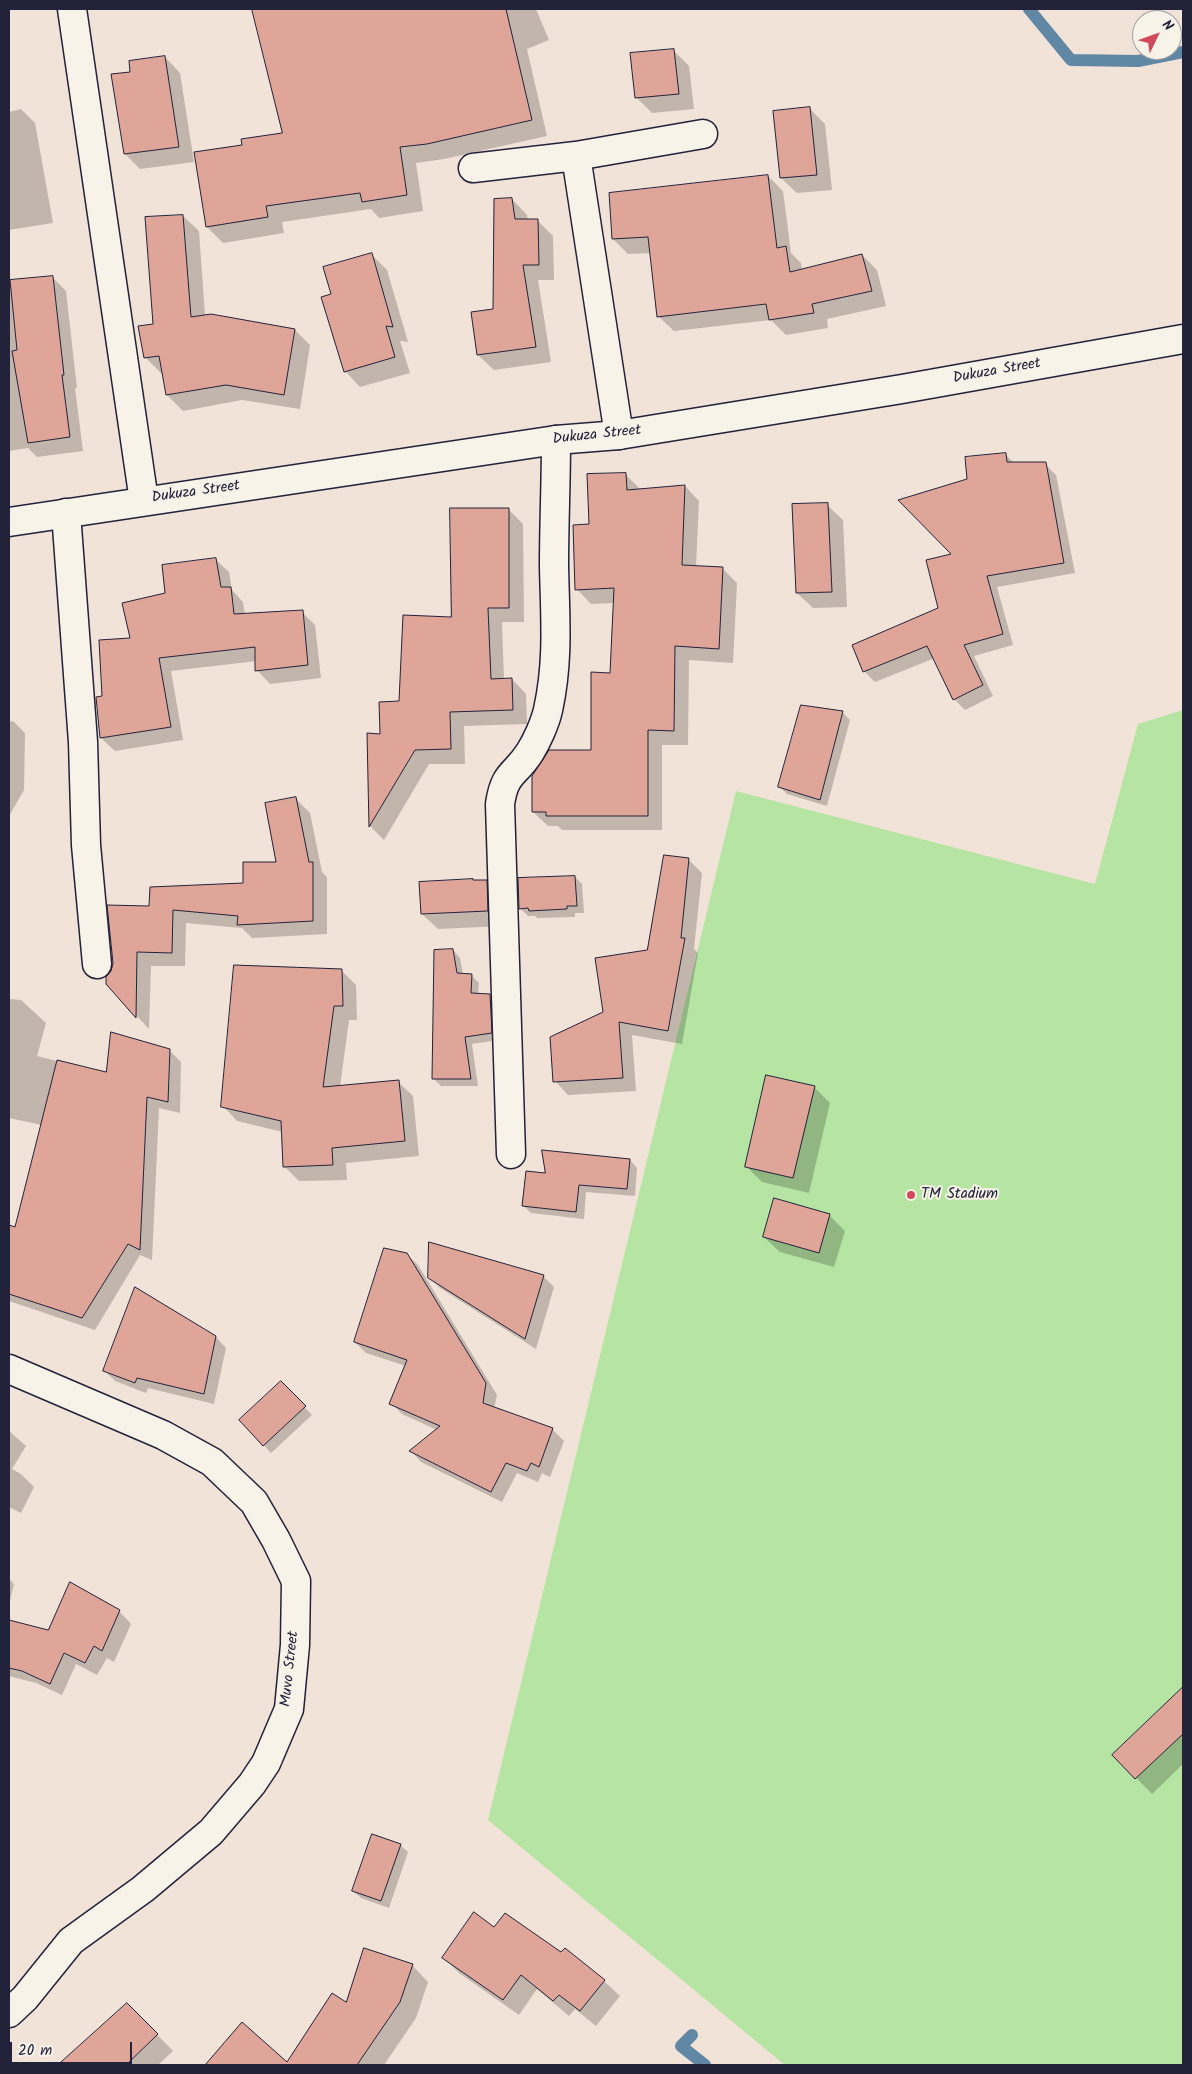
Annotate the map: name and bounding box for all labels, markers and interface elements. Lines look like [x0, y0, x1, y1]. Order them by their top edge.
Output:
north arrow [1132, 10, 1182, 60]
text: N [1156, 15, 1179, 36]
street label: Dukuza Street [952, 355, 1042, 389]
street label: Dukuza Street [552, 422, 642, 450]
street label: Dukuza Street [151, 478, 241, 508]
place label: TM Stadium [921, 1186, 998, 1204]
marker: TM Stadium [905, 1189, 917, 1201]
street label: Muvo Street [278, 1630, 304, 1708]
scale bar [12, 2032, 135, 2064]
text: 20 m [18, 2039, 52, 2063]

